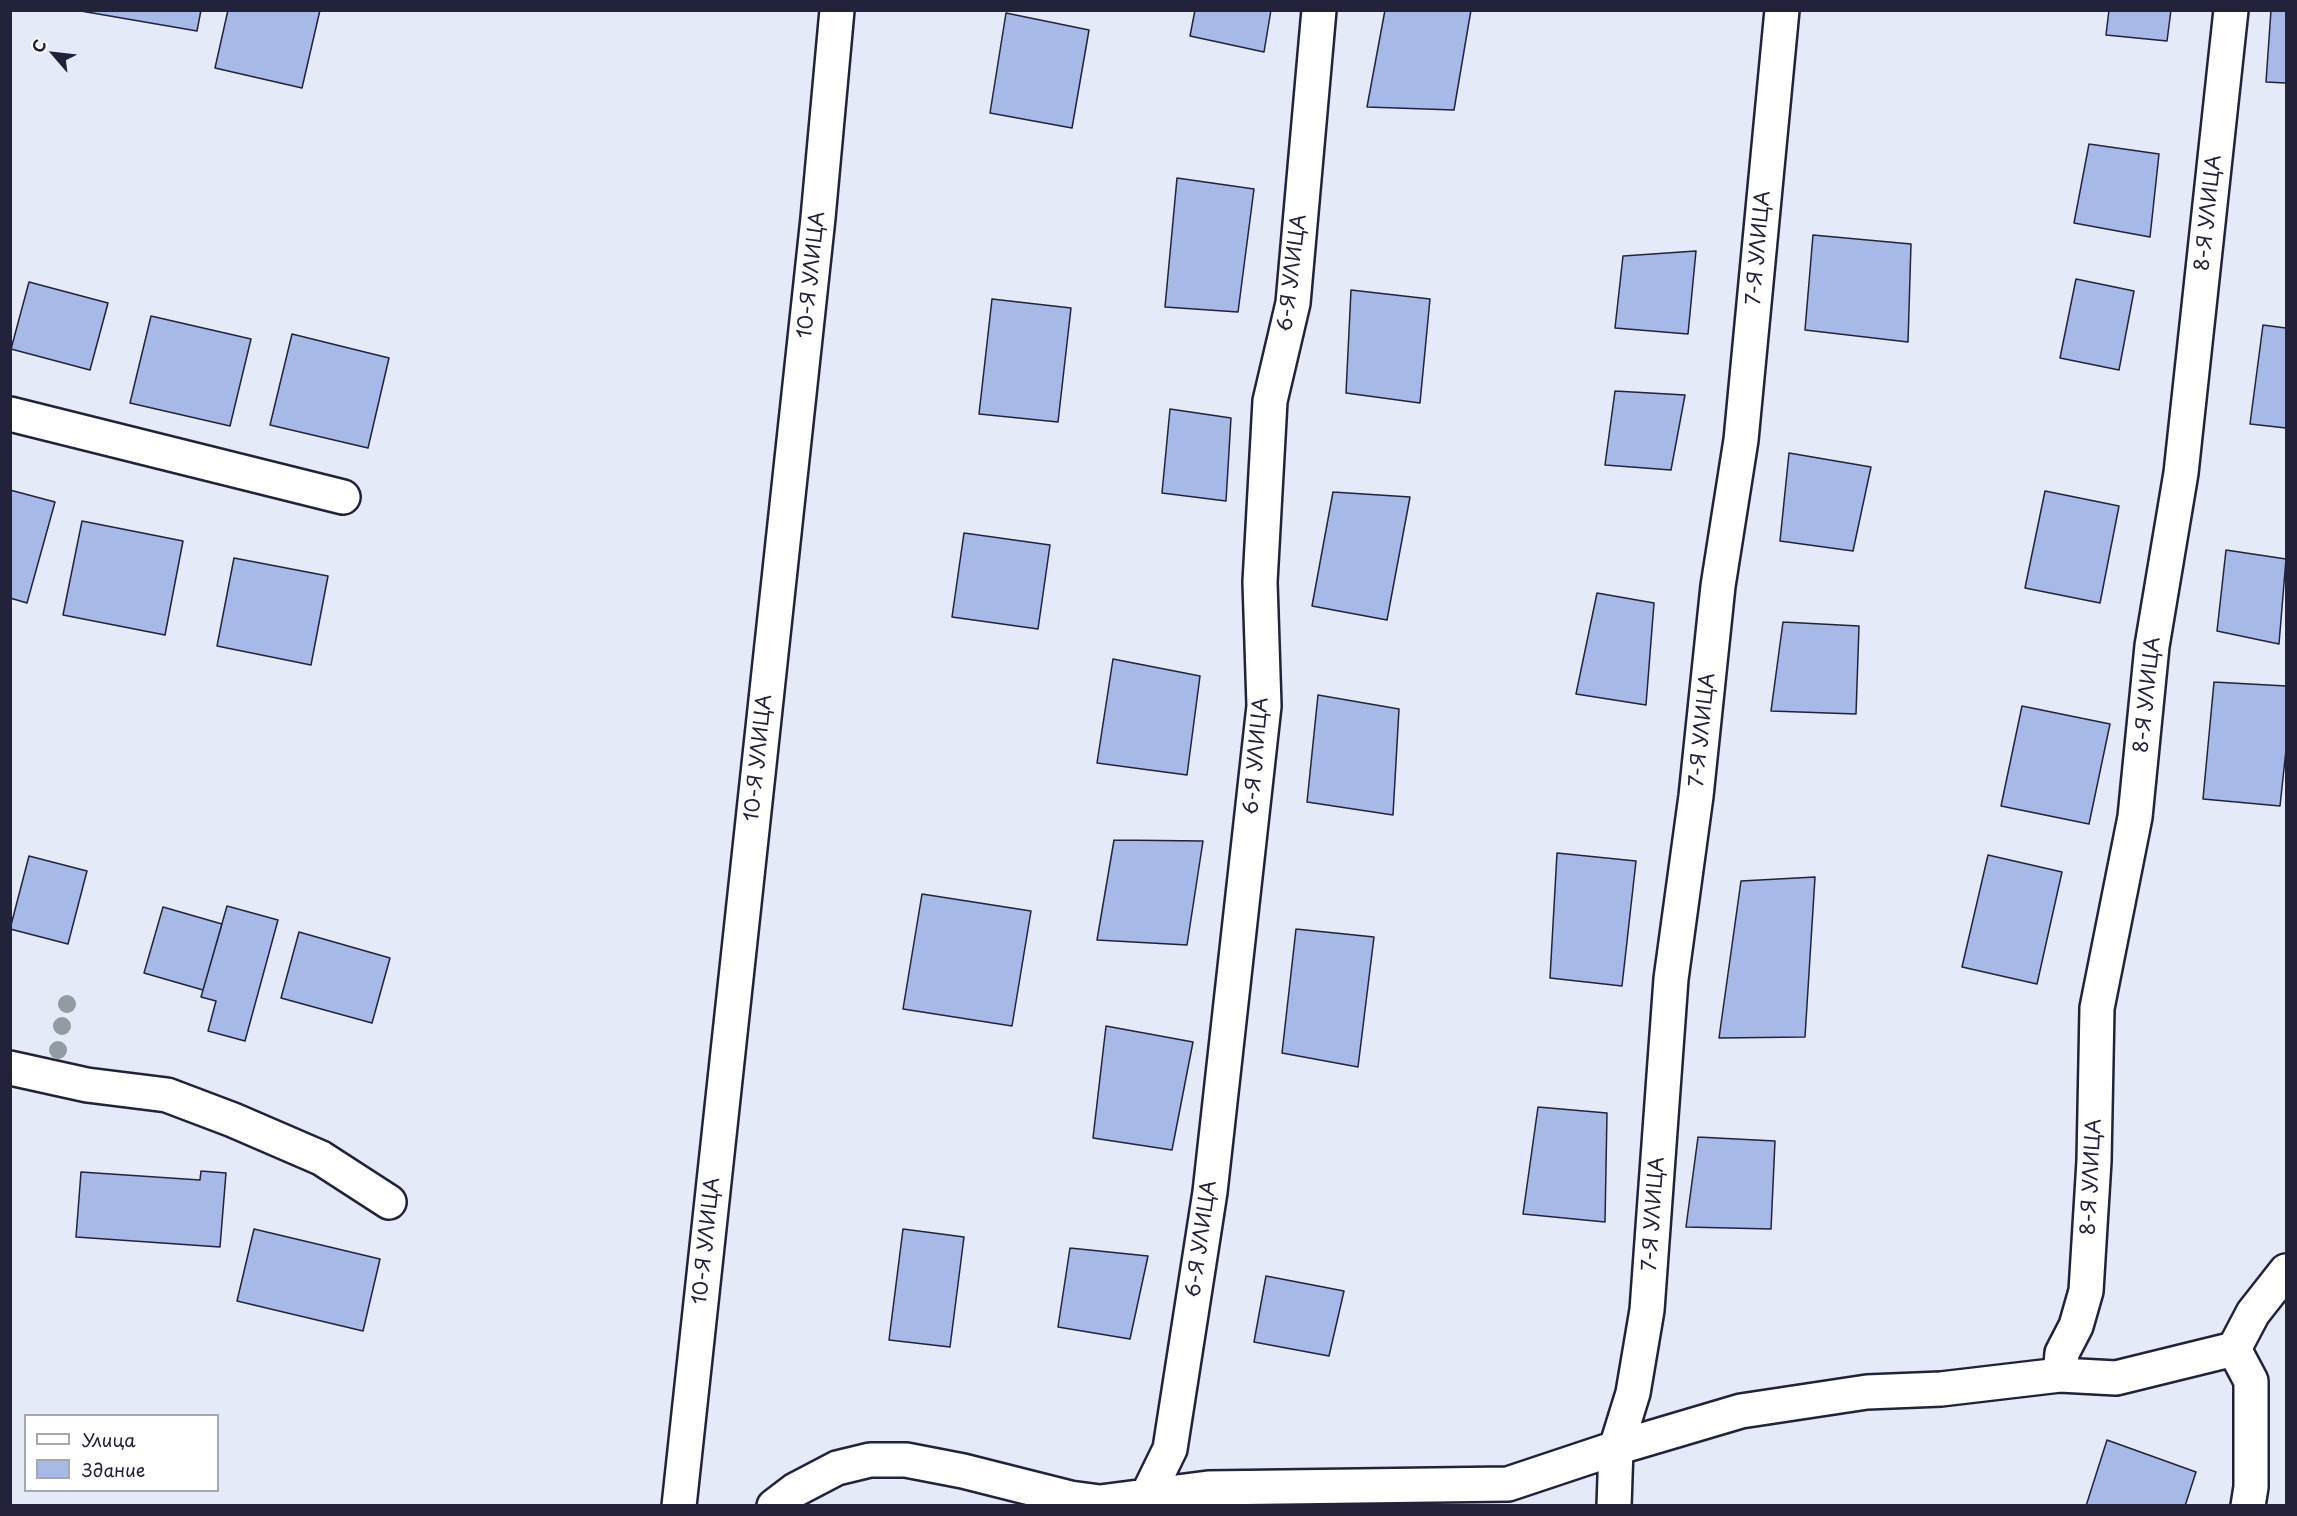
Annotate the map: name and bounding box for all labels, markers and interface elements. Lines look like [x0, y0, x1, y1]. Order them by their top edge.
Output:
north arrow [24, 24, 84, 84]
text: С [25, 35, 52, 57]
street label: 8-Я УЛИЦА [2191, 154, 2227, 272]
street label: 7-Я УЛИЦА [1742, 190, 1776, 306]
street label: 10-Я УЛИЦА [793, 210, 831, 340]
street label: 6-Я УЛИЦА [1274, 213, 1312, 333]
street label: 8-Я УЛИЦА [2130, 636, 2166, 754]
street label: 7-Я УЛИЦА [1685, 672, 1721, 788]
street label: 10-Я УЛИЦА [740, 693, 778, 823]
street label: 6-Я УЛИЦА [1240, 696, 1274, 816]
street label: 8-Я УЛИЦА [2077, 1118, 2107, 1236]
street label: 7-Я УЛИЦА [1638, 1156, 1670, 1272]
street label: 10-Я УЛИЦА [688, 1176, 726, 1306]
street label: 6-Я УЛИЦА [1182, 1179, 1222, 1299]
legend [24, 1414, 219, 1492]
text: Улица [82, 1426, 136, 1453]
text: Здание [82, 1456, 145, 1483]

